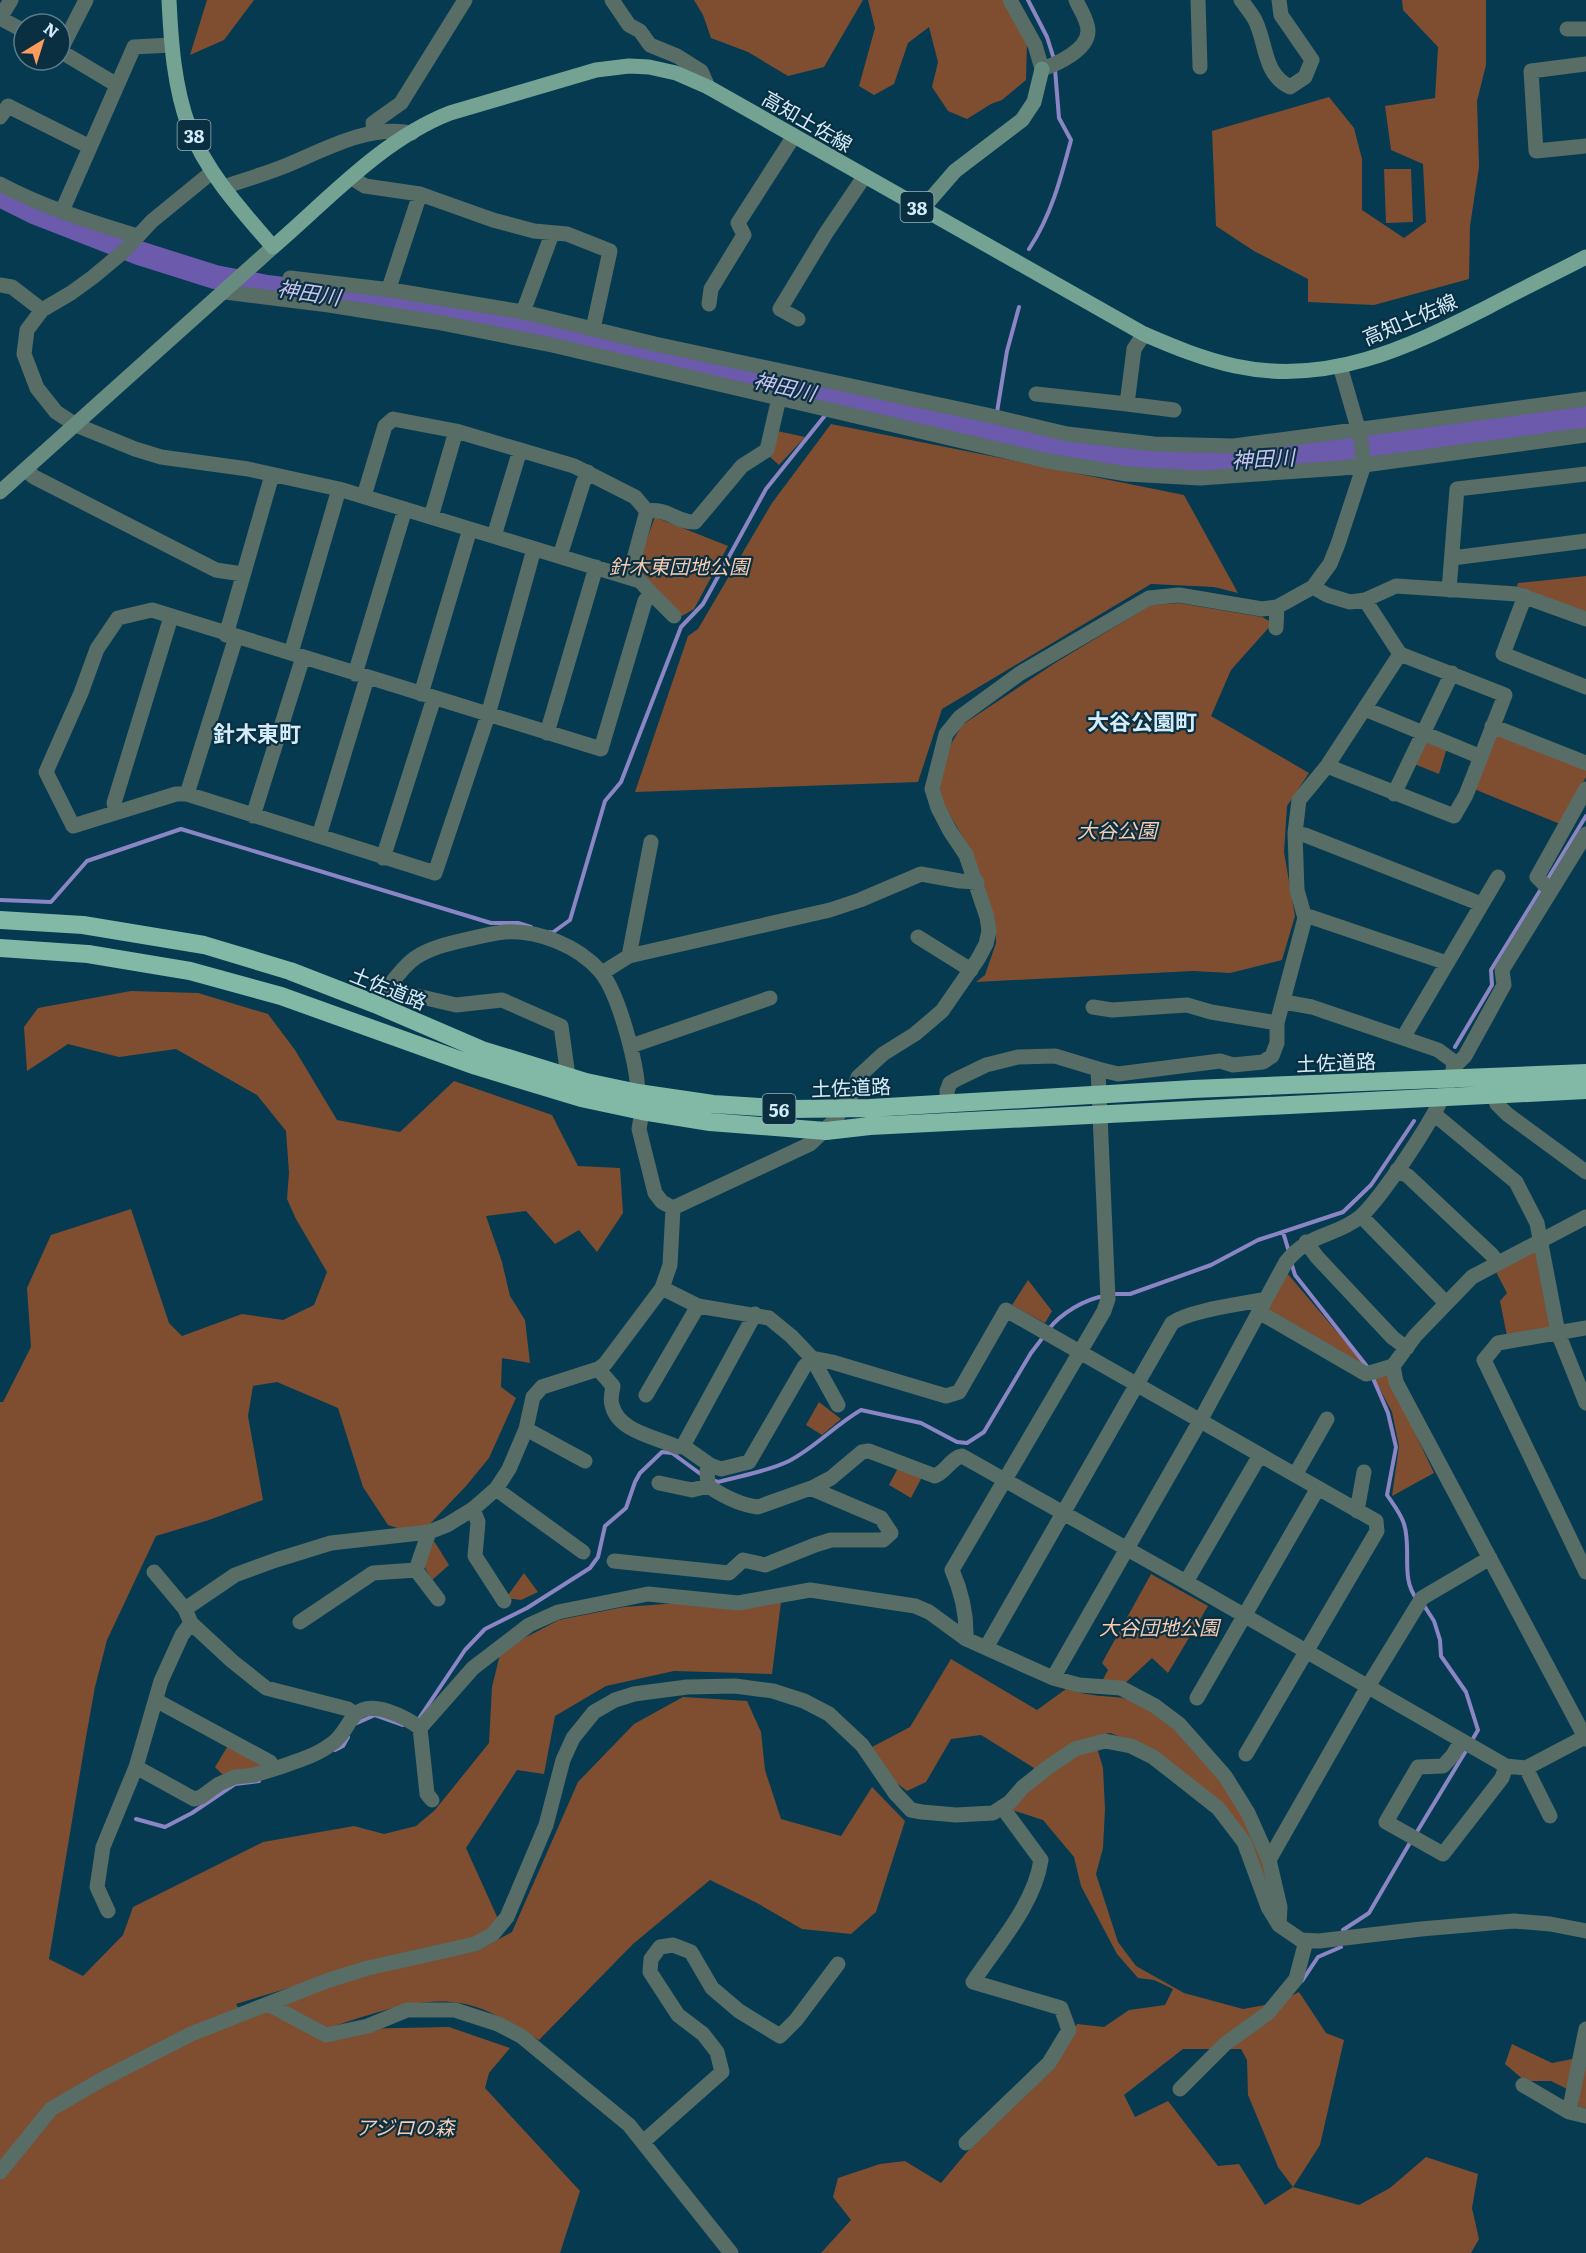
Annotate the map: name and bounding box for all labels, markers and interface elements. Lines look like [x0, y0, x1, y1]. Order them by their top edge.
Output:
north arrow [12, 12, 72, 72]
text: N [39, 16, 65, 43]
street label: 高知土佐線 [757, 82, 859, 158]
road number: 38 [178, 120, 210, 150]
road number: 38 [900, 192, 934, 222]
water label: 神田川 [275, 271, 345, 312]
street label: 高知土佐線 [1357, 285, 1461, 351]
water label: 神田川 [751, 363, 821, 408]
water label: 神田川 [1231, 440, 1297, 474]
park label: 針木東団地公園 [609, 550, 752, 580]
district label: 大谷公園町 [1087, 704, 1197, 737]
district label: 針木東町 [213, 716, 301, 749]
park label: 大谷公園 [1077, 814, 1160, 844]
street label: 土佐道路 [346, 958, 432, 1016]
street label: 土佐道路 [1296, 1045, 1376, 1077]
street label: 土佐道路 [811, 1070, 891, 1102]
road number: 56 [762, 1094, 796, 1124]
park label: 大谷団地公園 [1099, 1611, 1222, 1641]
park label: アジロの森 [355, 2111, 457, 2141]

